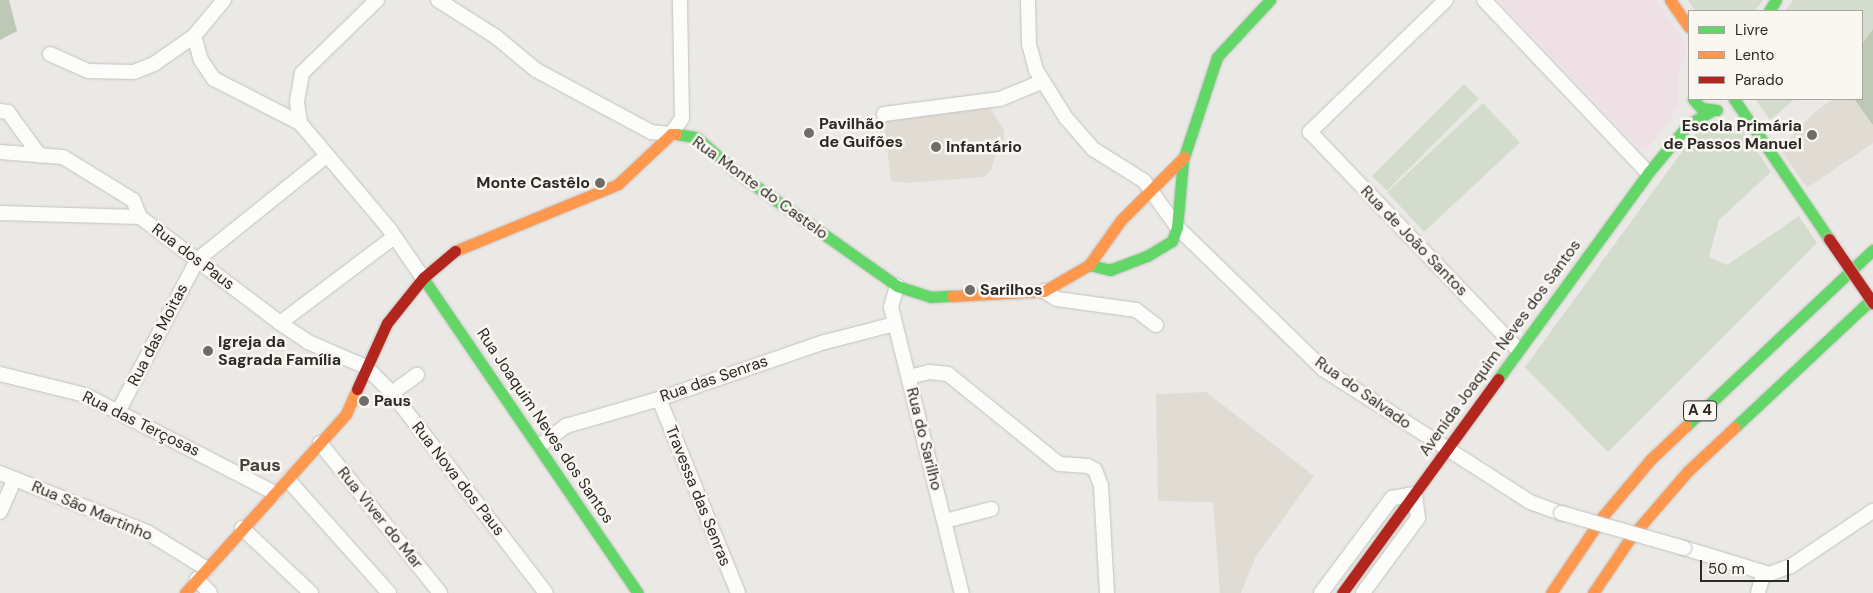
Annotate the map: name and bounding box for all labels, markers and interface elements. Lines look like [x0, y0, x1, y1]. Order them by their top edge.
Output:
legend [1688, 10, 1863, 100]
text: Livre [1735, 20, 1768, 40]
text: Lento [1735, 45, 1774, 65]
text: Parado [1735, 70, 1784, 90]
place label: Pavilhão de Guifões [819, 114, 903, 152]
place label: Escola Primária de Passos Manuel [1663, 116, 1802, 154]
marker: Pavilhão de Guifões [803, 127, 815, 139]
marker: Escola Primária de Passos Manuel [1806, 129, 1818, 141]
street label: Rua Monte do Castelo [688, 132, 832, 244]
place label: Infantário [946, 137, 1022, 157]
marker: Infantário [930, 141, 942, 153]
place label: Monte Castêlo [476, 173, 590, 193]
marker: Monte Castêlo [594, 177, 606, 189]
street label: Rua de João Santos [1356, 182, 1472, 300]
street label: Rua dos Paus [148, 220, 238, 294]
street label: Avenida Joaquim Neves dos Santos [1415, 236, 1585, 460]
place label: Sarilhos [980, 280, 1042, 300]
street label: Rua das Moitas [124, 281, 192, 389]
marker: Sarilhos [964, 284, 976, 296]
street label: Rua Joaquim Neves dos Santos [472, 325, 618, 527]
place label: Igreja da Sagrada Família [218, 332, 341, 370]
marker: Igreja da Sagrada Família [202, 345, 214, 357]
street label: Rua das Senras [658, 352, 770, 406]
street label: Rua do Salvado [1311, 353, 1415, 433]
street label: Rua do Sarilho [902, 386, 946, 492]
street label: Rua das Terçosas [79, 387, 203, 461]
place label: Paus [374, 391, 411, 411]
marker: Paus [358, 395, 370, 407]
road number: A 4 [1682, 398, 1718, 424]
street label: Rua Nova dos Paus [408, 418, 508, 540]
street label: Travessa das Senras [661, 423, 735, 569]
district label: Paus [239, 454, 281, 476]
street label: Rua Viver do Mar [333, 463, 427, 573]
street label: Rua São Martinho [29, 477, 155, 545]
scale bar [1703, 550, 1792, 582]
text: 50 m [1708, 559, 1745, 579]

